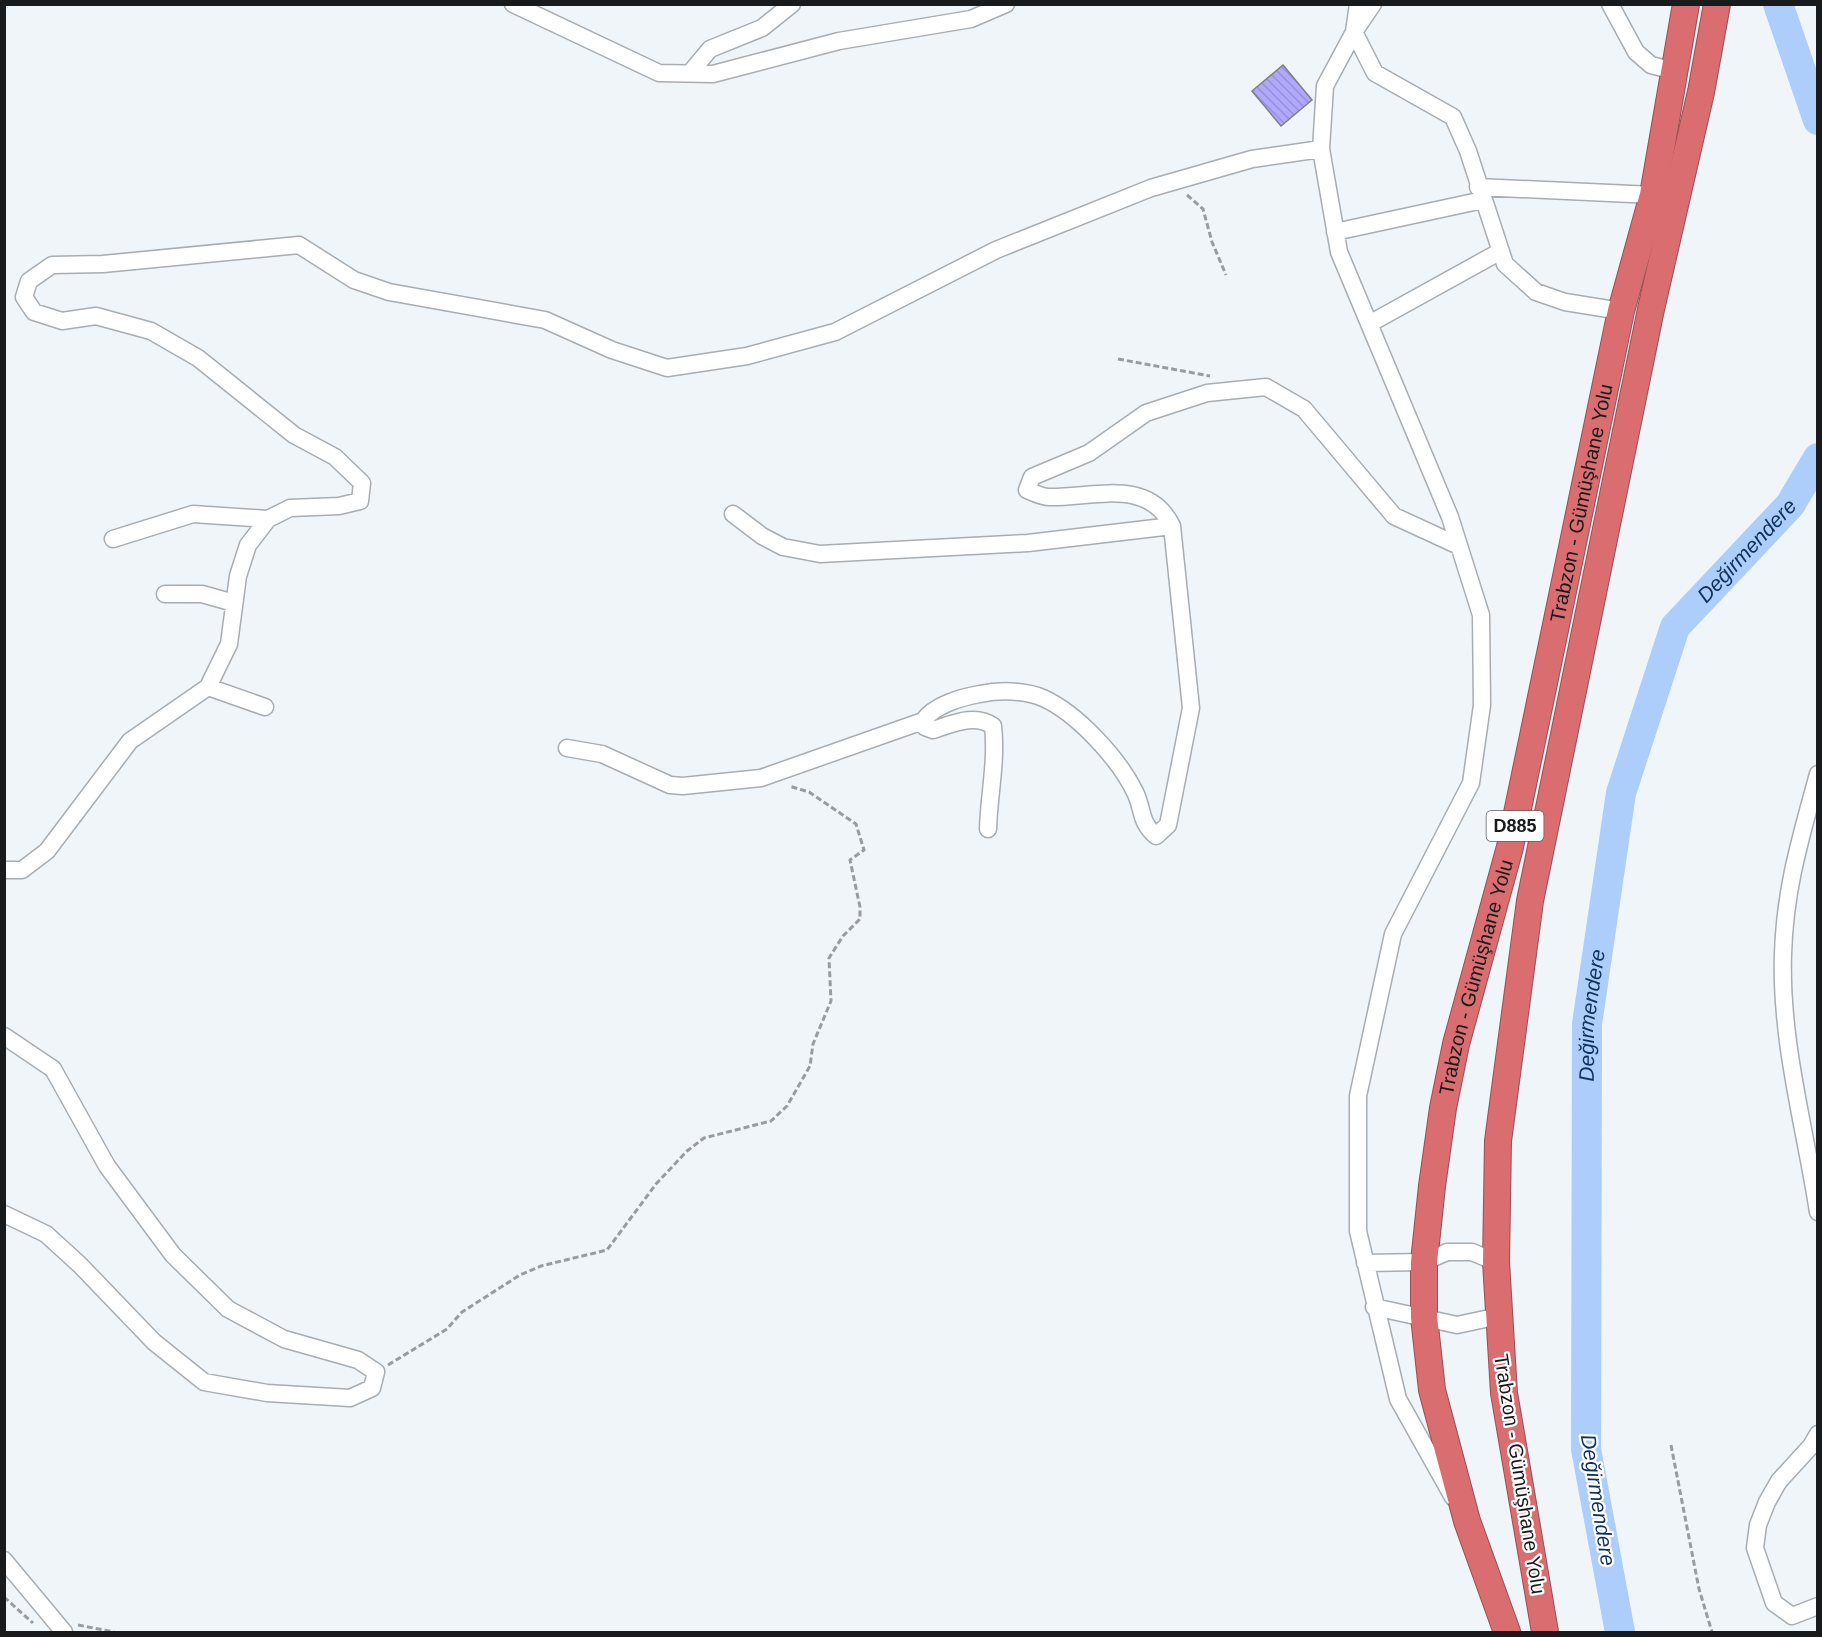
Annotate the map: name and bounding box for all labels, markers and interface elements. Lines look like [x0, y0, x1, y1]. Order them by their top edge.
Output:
street label: Trabzon - Gümüşhane Yolu [1546, 382, 1617, 624]
water label: Değirmendere [1692, 494, 1801, 607]
road number: D885 [1486, 811, 1544, 841]
street label: Trabzon - Gümüşhane Yolu [1435, 857, 1517, 1097]
water label: Değirmendere [1574, 948, 1609, 1082]
street label: Trabzon - Gümüşhane Yolu [1490, 1352, 1550, 1596]
water label: Değirmendere [1577, 1432, 1620, 1567]

